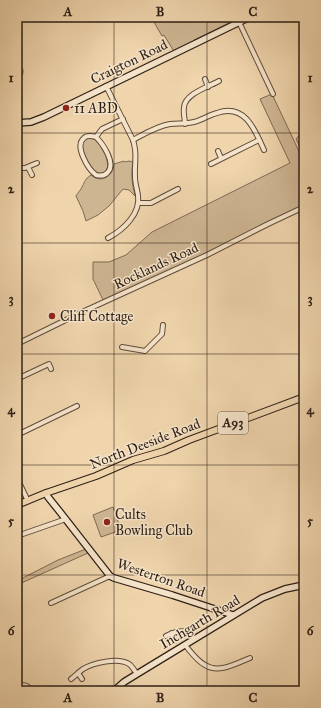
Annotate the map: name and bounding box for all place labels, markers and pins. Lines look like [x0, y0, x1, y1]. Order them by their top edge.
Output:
place label: 11 ABD [74, 100, 118, 117]
marker: 11 ABD [61, 103, 71, 113]
place label: Cliff Cottage [60, 308, 134, 325]
marker: Cliff Cottage [47, 311, 57, 321]
place label: Cults Bowling Club [115, 506, 193, 539]
marker: Cults Bowling Club [102, 517, 112, 527]

